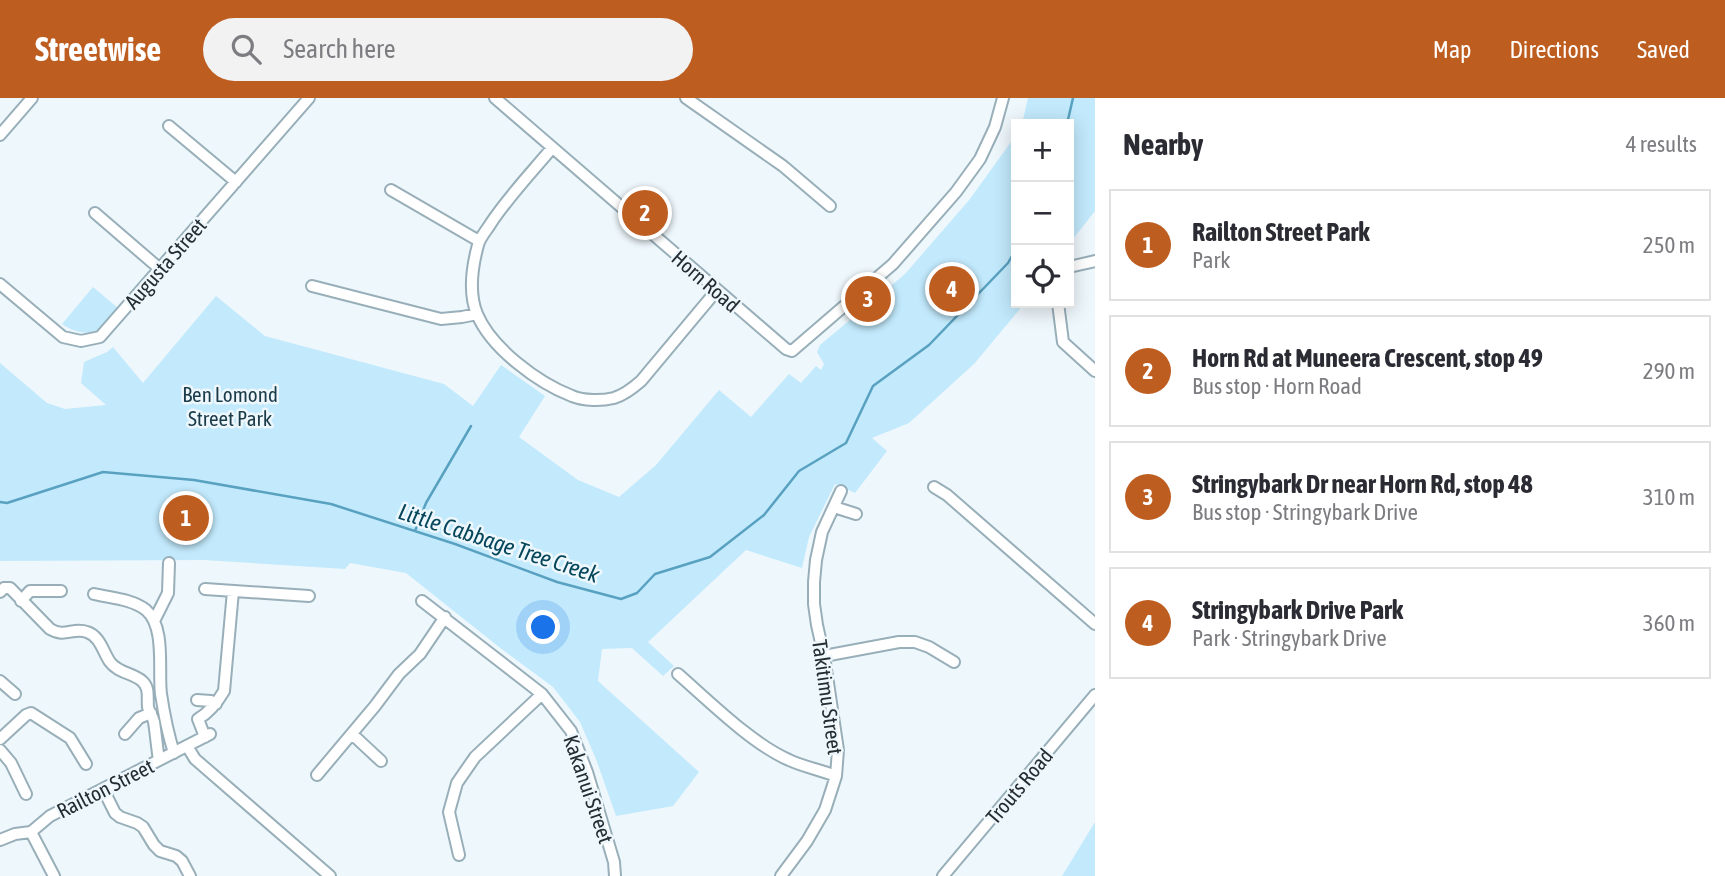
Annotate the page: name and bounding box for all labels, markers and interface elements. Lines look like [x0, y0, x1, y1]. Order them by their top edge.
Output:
search box [203, 18, 693, 81]
text: Streetwise [35, 30, 161, 68]
icon: search [227, 30, 265, 68]
text: Search here [283, 34, 396, 64]
text: Map [1433, 36, 1471, 63]
text: Directions [1509, 36, 1599, 63]
text: Saved [1637, 36, 1690, 63]
map controls [1011, 119, 1074, 308]
button: + [1011, 119, 1074, 182]
text: Nearby [1123, 127, 1203, 161]
text: 4 results [1626, 131, 1697, 157]
button: − [1011, 182, 1074, 245]
pin: 2 [622, 187, 668, 239]
street label: Augusta Street [119, 213, 211, 313]
text: Railton Street Park [1192, 217, 1370, 247]
text: 1 [1143, 232, 1153, 258]
text: 250 m [1643, 232, 1695, 258]
street label: Horn Road [667, 245, 745, 317]
button: locate [1011, 245, 1074, 308]
text: Park [1192, 247, 1230, 273]
pin: 4 [929, 263, 975, 315]
pin: 3 [845, 273, 891, 325]
text: Horn Rd at Muneera Crescent, stop 49 [1192, 343, 1543, 373]
text: 2 [1143, 358, 1153, 384]
text: 290 m [1643, 358, 1695, 384]
text: Bus stop · Horn Road [1192, 373, 1362, 399]
park label: Ben Lomond Street Park [182, 382, 278, 430]
text: Stringybark Dr near Horn Rd, stop 48 [1192, 469, 1533, 499]
text: 3 [1143, 484, 1153, 510]
text: 310 m [1643, 484, 1695, 510]
pin: 1 [163, 492, 209, 544]
water label: Little Cabbage Tree Creek [395, 498, 604, 588]
text: Bus stop · Stringybark Drive [1192, 499, 1418, 525]
text: Stringybark Drive Park [1192, 595, 1403, 625]
your location [526, 610, 560, 644]
text: 4 [1143, 610, 1153, 636]
text: 360 m [1643, 610, 1695, 636]
text: Park · Stringybark Drive [1192, 625, 1387, 651]
street label: Takitimu Street [808, 638, 848, 756]
street label: Kakanui Street [559, 732, 619, 846]
street label: Trouts Road [981, 744, 1057, 828]
street label: Railton Street [53, 753, 157, 823]

